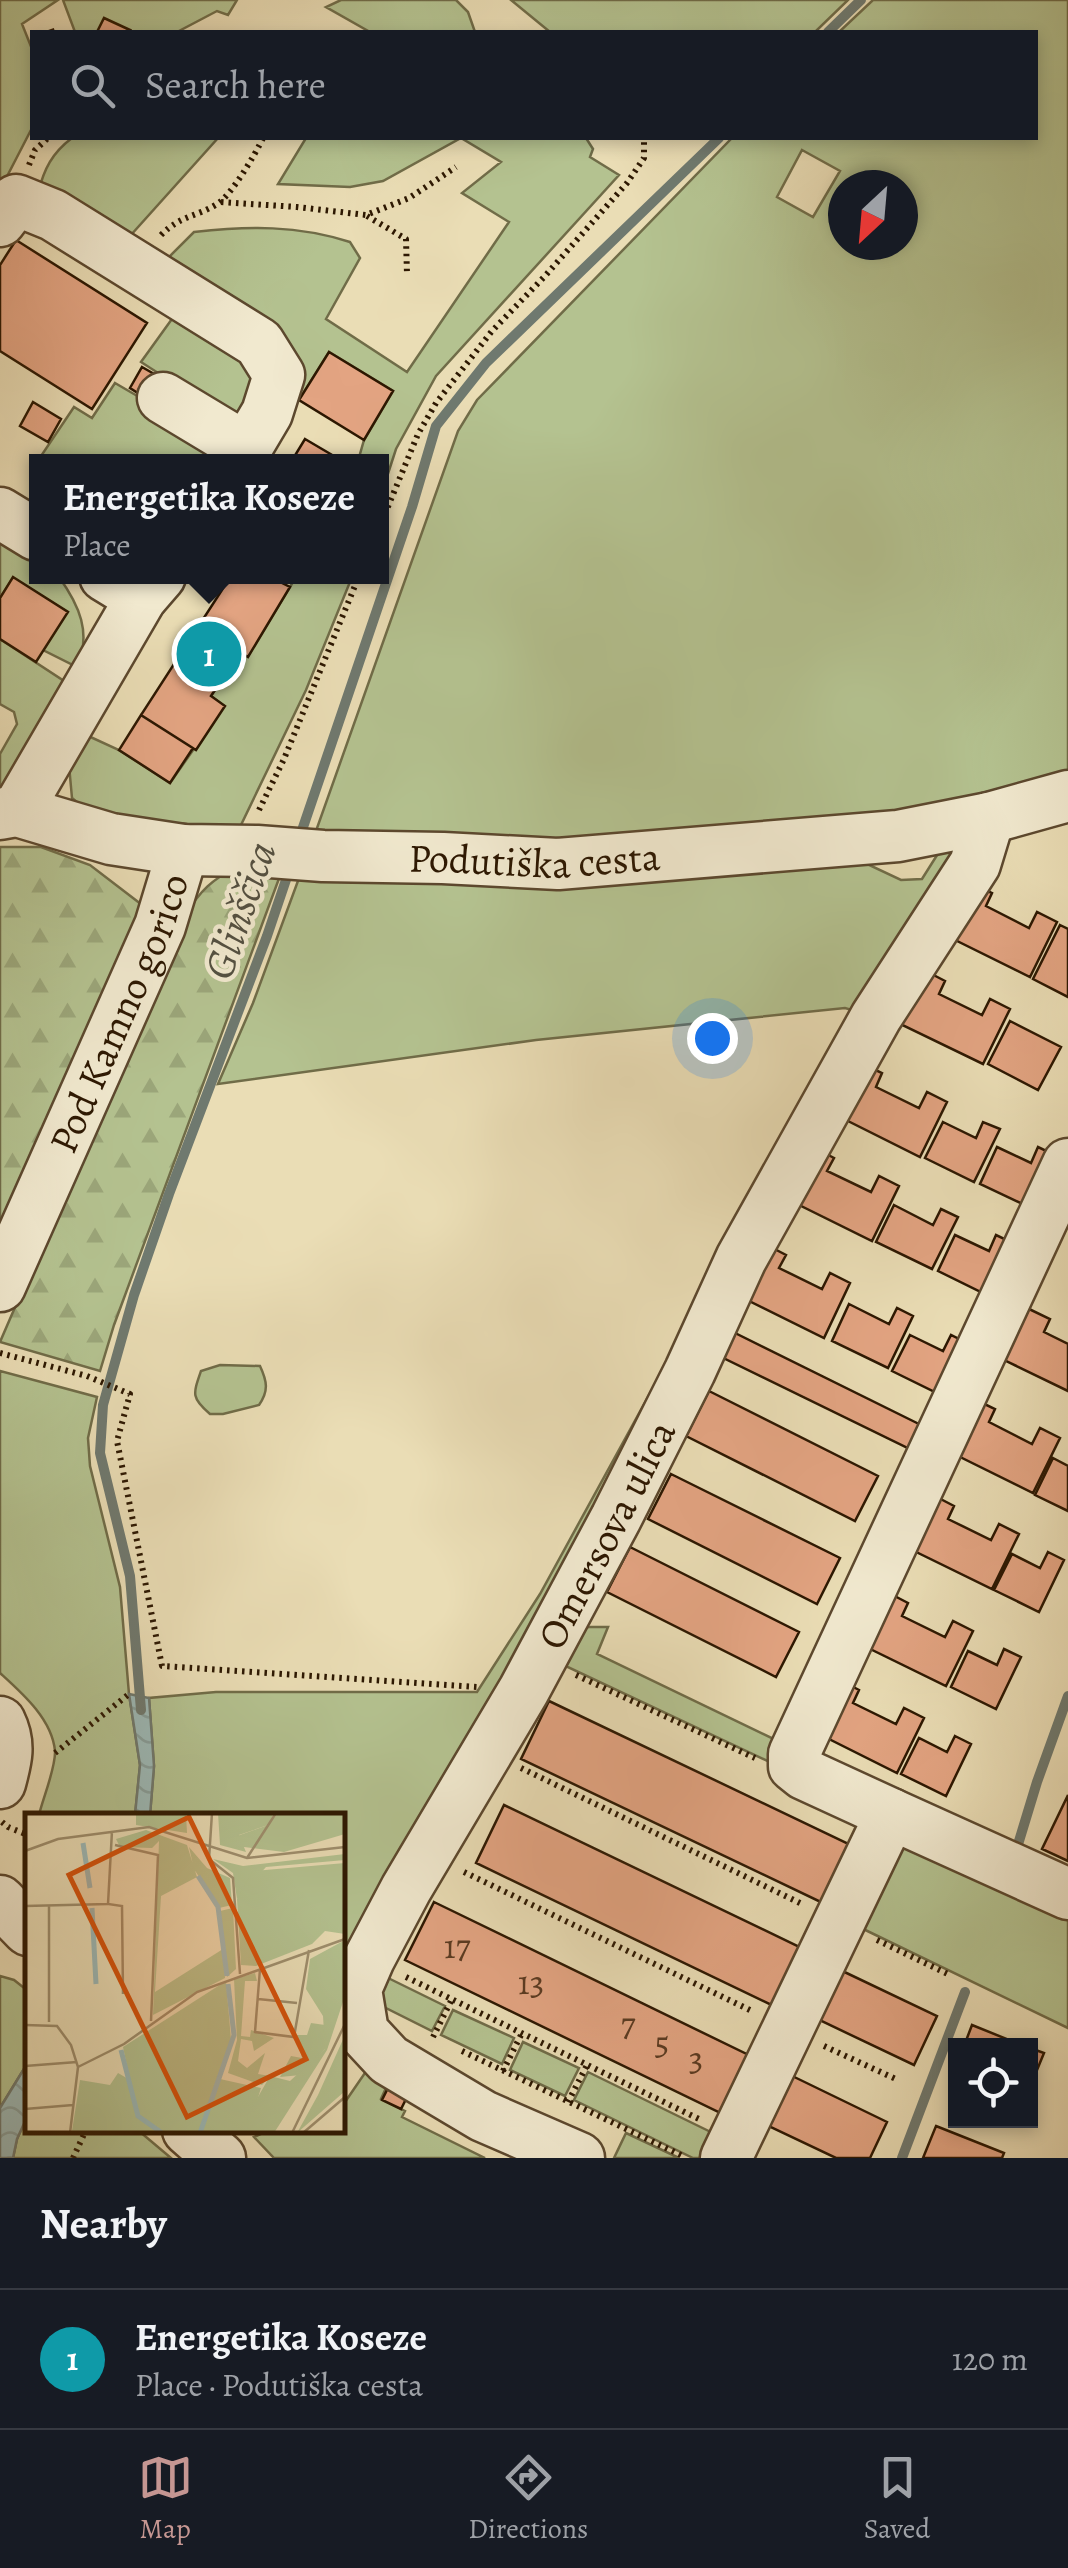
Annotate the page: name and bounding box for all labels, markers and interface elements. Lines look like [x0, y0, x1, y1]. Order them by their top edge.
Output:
search box [30, 30, 1038, 140]
icon: search [65, 58, 120, 113]
text: Search here [145, 59, 326, 111]
north arrow [828, 170, 918, 260]
popup [29, 454, 389, 584]
text: Energetika Koseze [63, 471, 355, 523]
text: Place [63, 523, 131, 567]
pin: 1 [176, 616, 242, 692]
street label: Podutiška cesta [408, 829, 663, 892]
water label: Glinščica [189, 834, 290, 986]
street label: Pod Kamno gorico [36, 867, 202, 1162]
your location [687, 1013, 738, 1064]
street label: Omersova ulica [524, 1411, 689, 1659]
inset map [25, 1813, 345, 2133]
house number: 17 [444, 1922, 471, 1970]
house number: 13 [518, 1958, 544, 2006]
house number: 7 [621, 2000, 636, 2048]
house number: 5 [654, 2018, 670, 2066]
house number: 3 [689, 2034, 703, 2082]
map controls [948, 2038, 1038, 2128]
button: locate [948, 2038, 1038, 2128]
text: Nearby [40, 2195, 167, 2252]
text: Energetika Koseze [135, 2311, 427, 2363]
text: 1 [67, 2337, 78, 2381]
text: 120 m [952, 2337, 1028, 2381]
text: Place · Podutiška cesta [135, 2363, 423, 2407]
tab: Map [138, 2450, 193, 2548]
tab: Directions [468, 2450, 588, 2548]
tab: Saved [864, 2450, 930, 2548]

